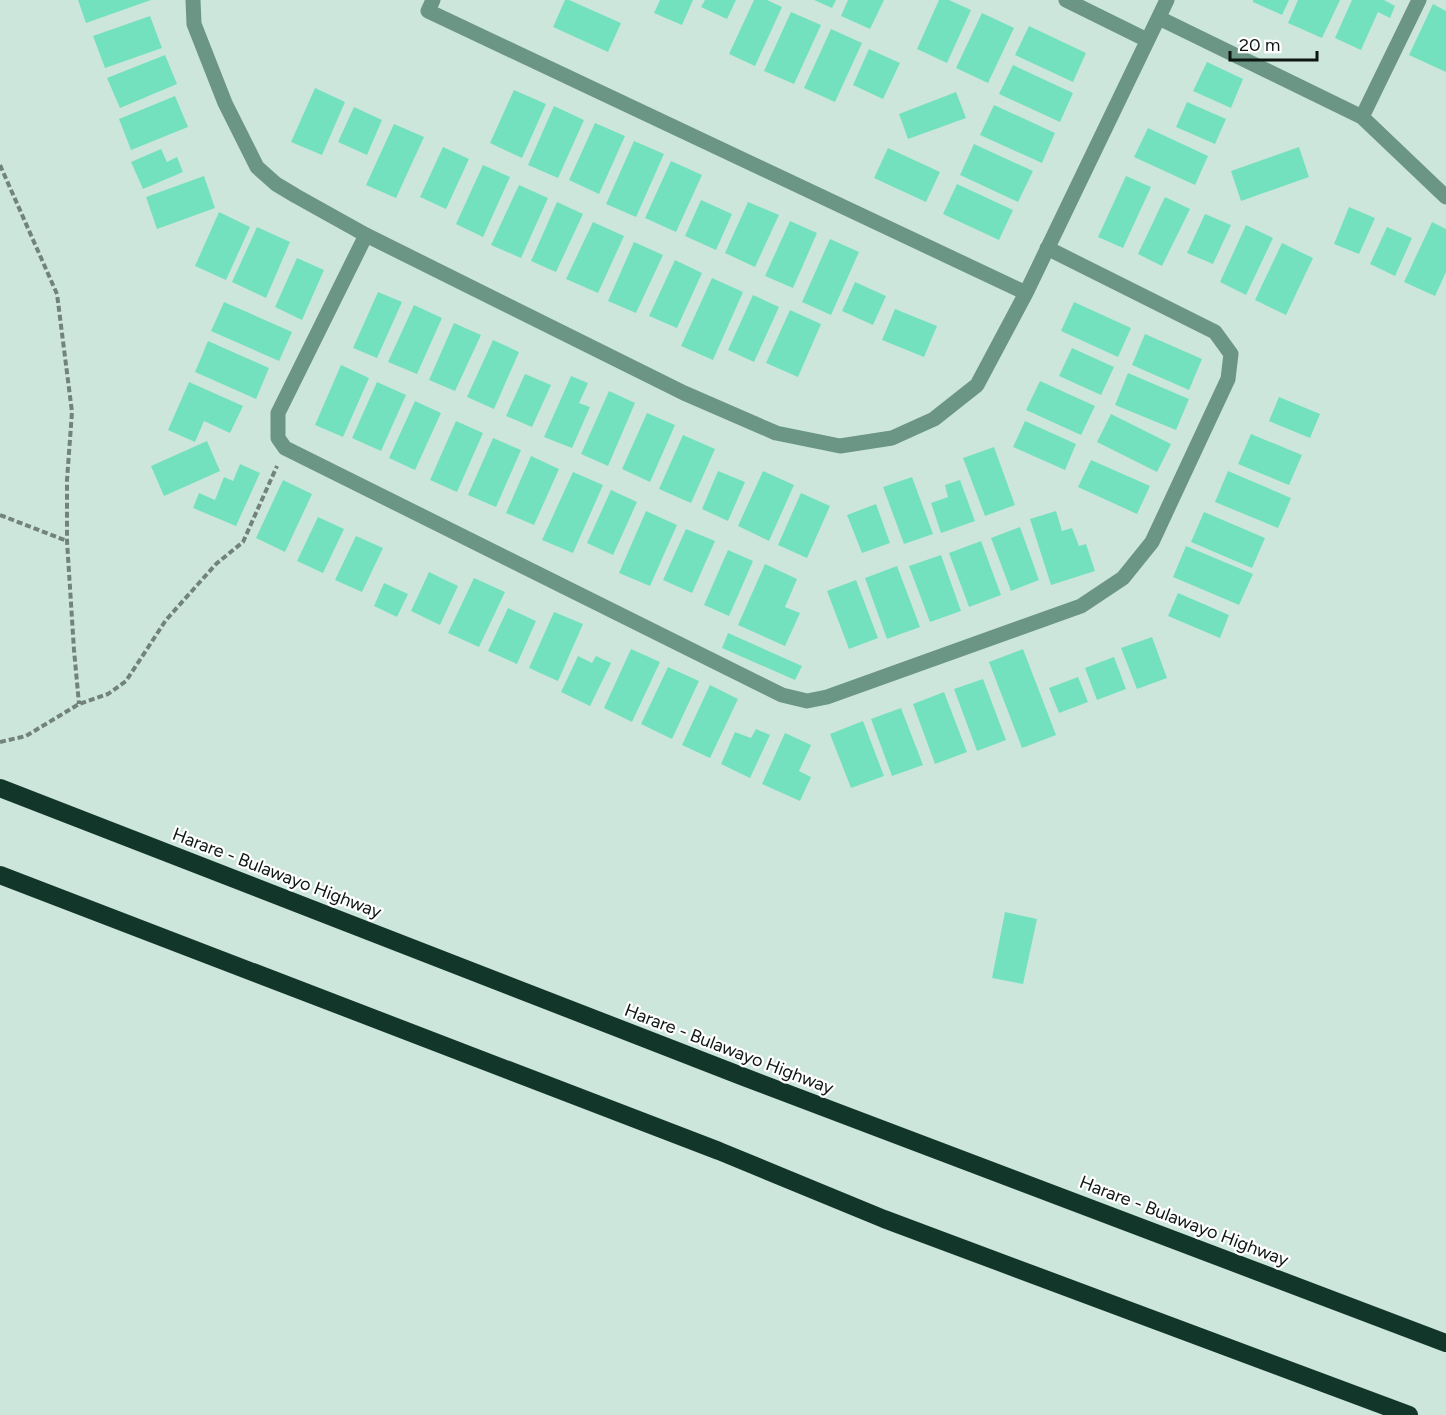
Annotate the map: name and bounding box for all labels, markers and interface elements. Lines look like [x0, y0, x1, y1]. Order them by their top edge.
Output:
scale bar [1230, 24, 1317, 62]
text: 20 m [1239, 34, 1280, 56]
street label: Harare - Bulawayo Highway [169, 823, 385, 923]
street label: Harare - Bulawayo Highway [621, 999, 837, 1099]
street label: Harare - Bulawayo Highway [1076, 1171, 1292, 1271]

